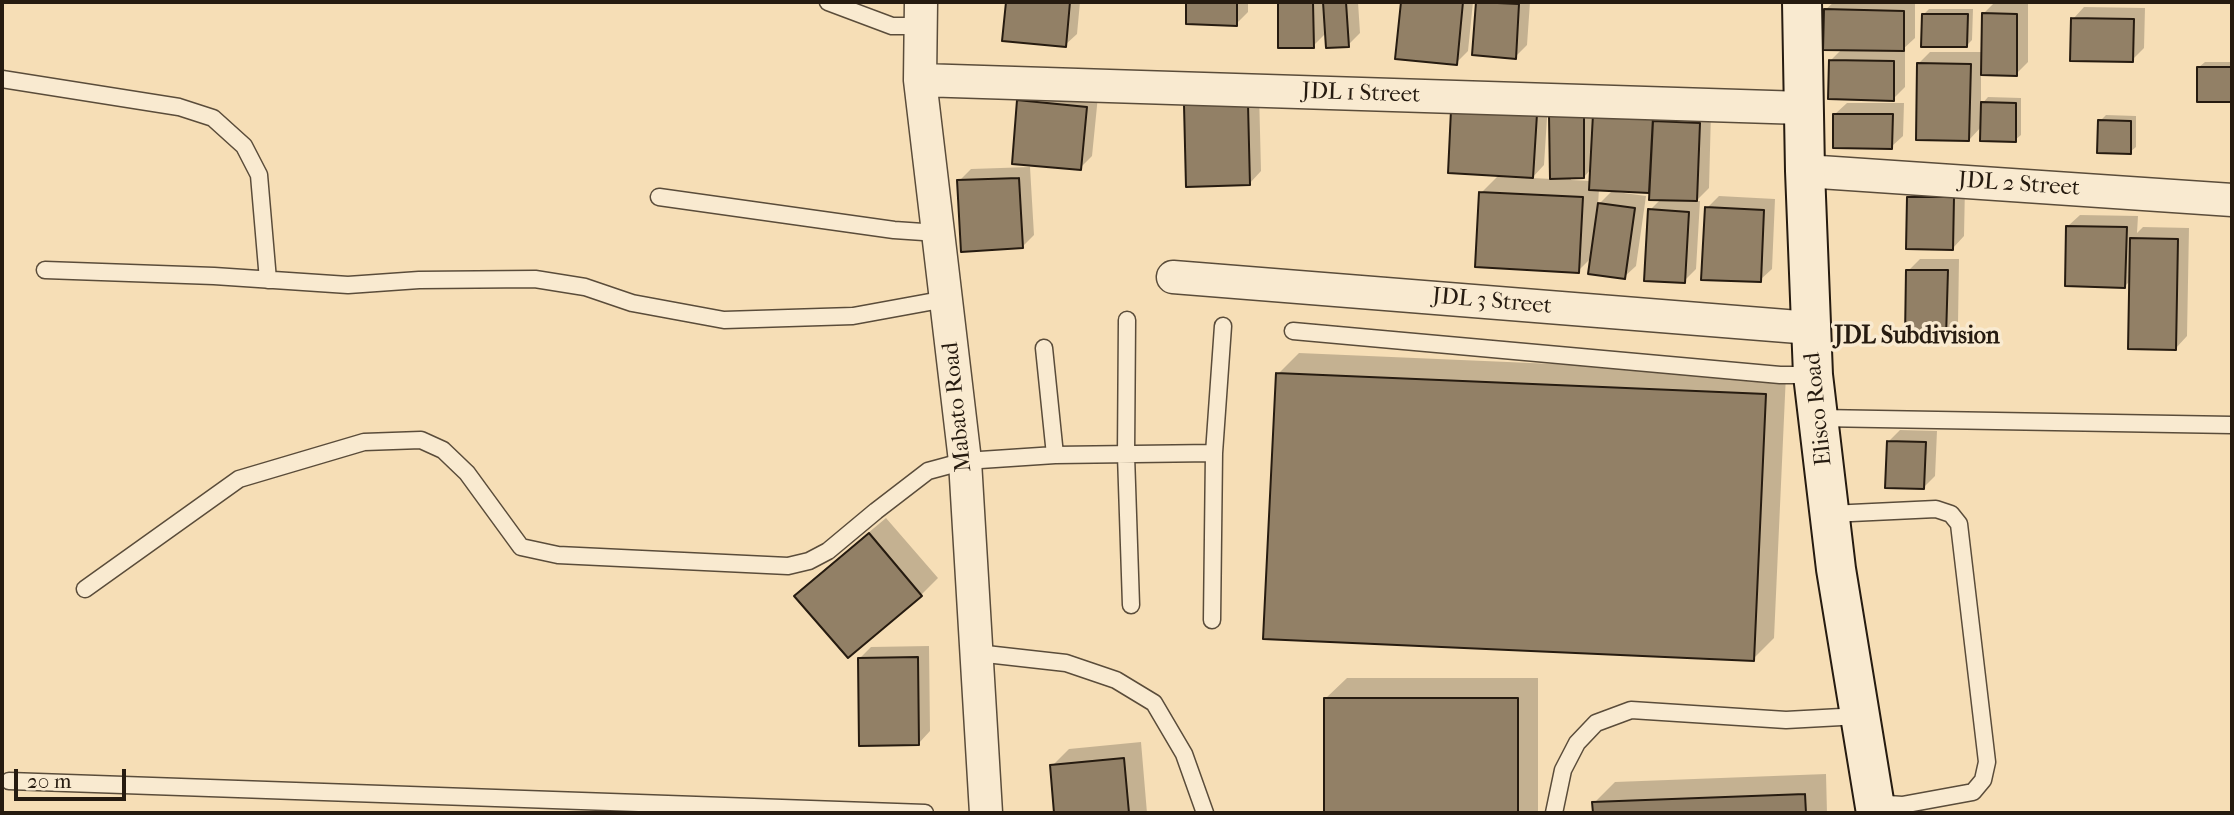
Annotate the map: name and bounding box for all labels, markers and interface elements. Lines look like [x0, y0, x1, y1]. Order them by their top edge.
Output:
street label: JDL 1 Street [1301, 78, 1421, 110]
street label: JDL 2 Street [1957, 167, 2081, 203]
street label: JDL 3 Street [1431, 283, 1553, 321]
district label: JDL Subdivision [1834, 323, 2000, 351]
street label: Mabato Road [937, 341, 979, 473]
street label: Elisco Road [1799, 351, 1839, 467]
scale bar [18, 756, 130, 800]
text: 20 m [27, 769, 71, 793]

